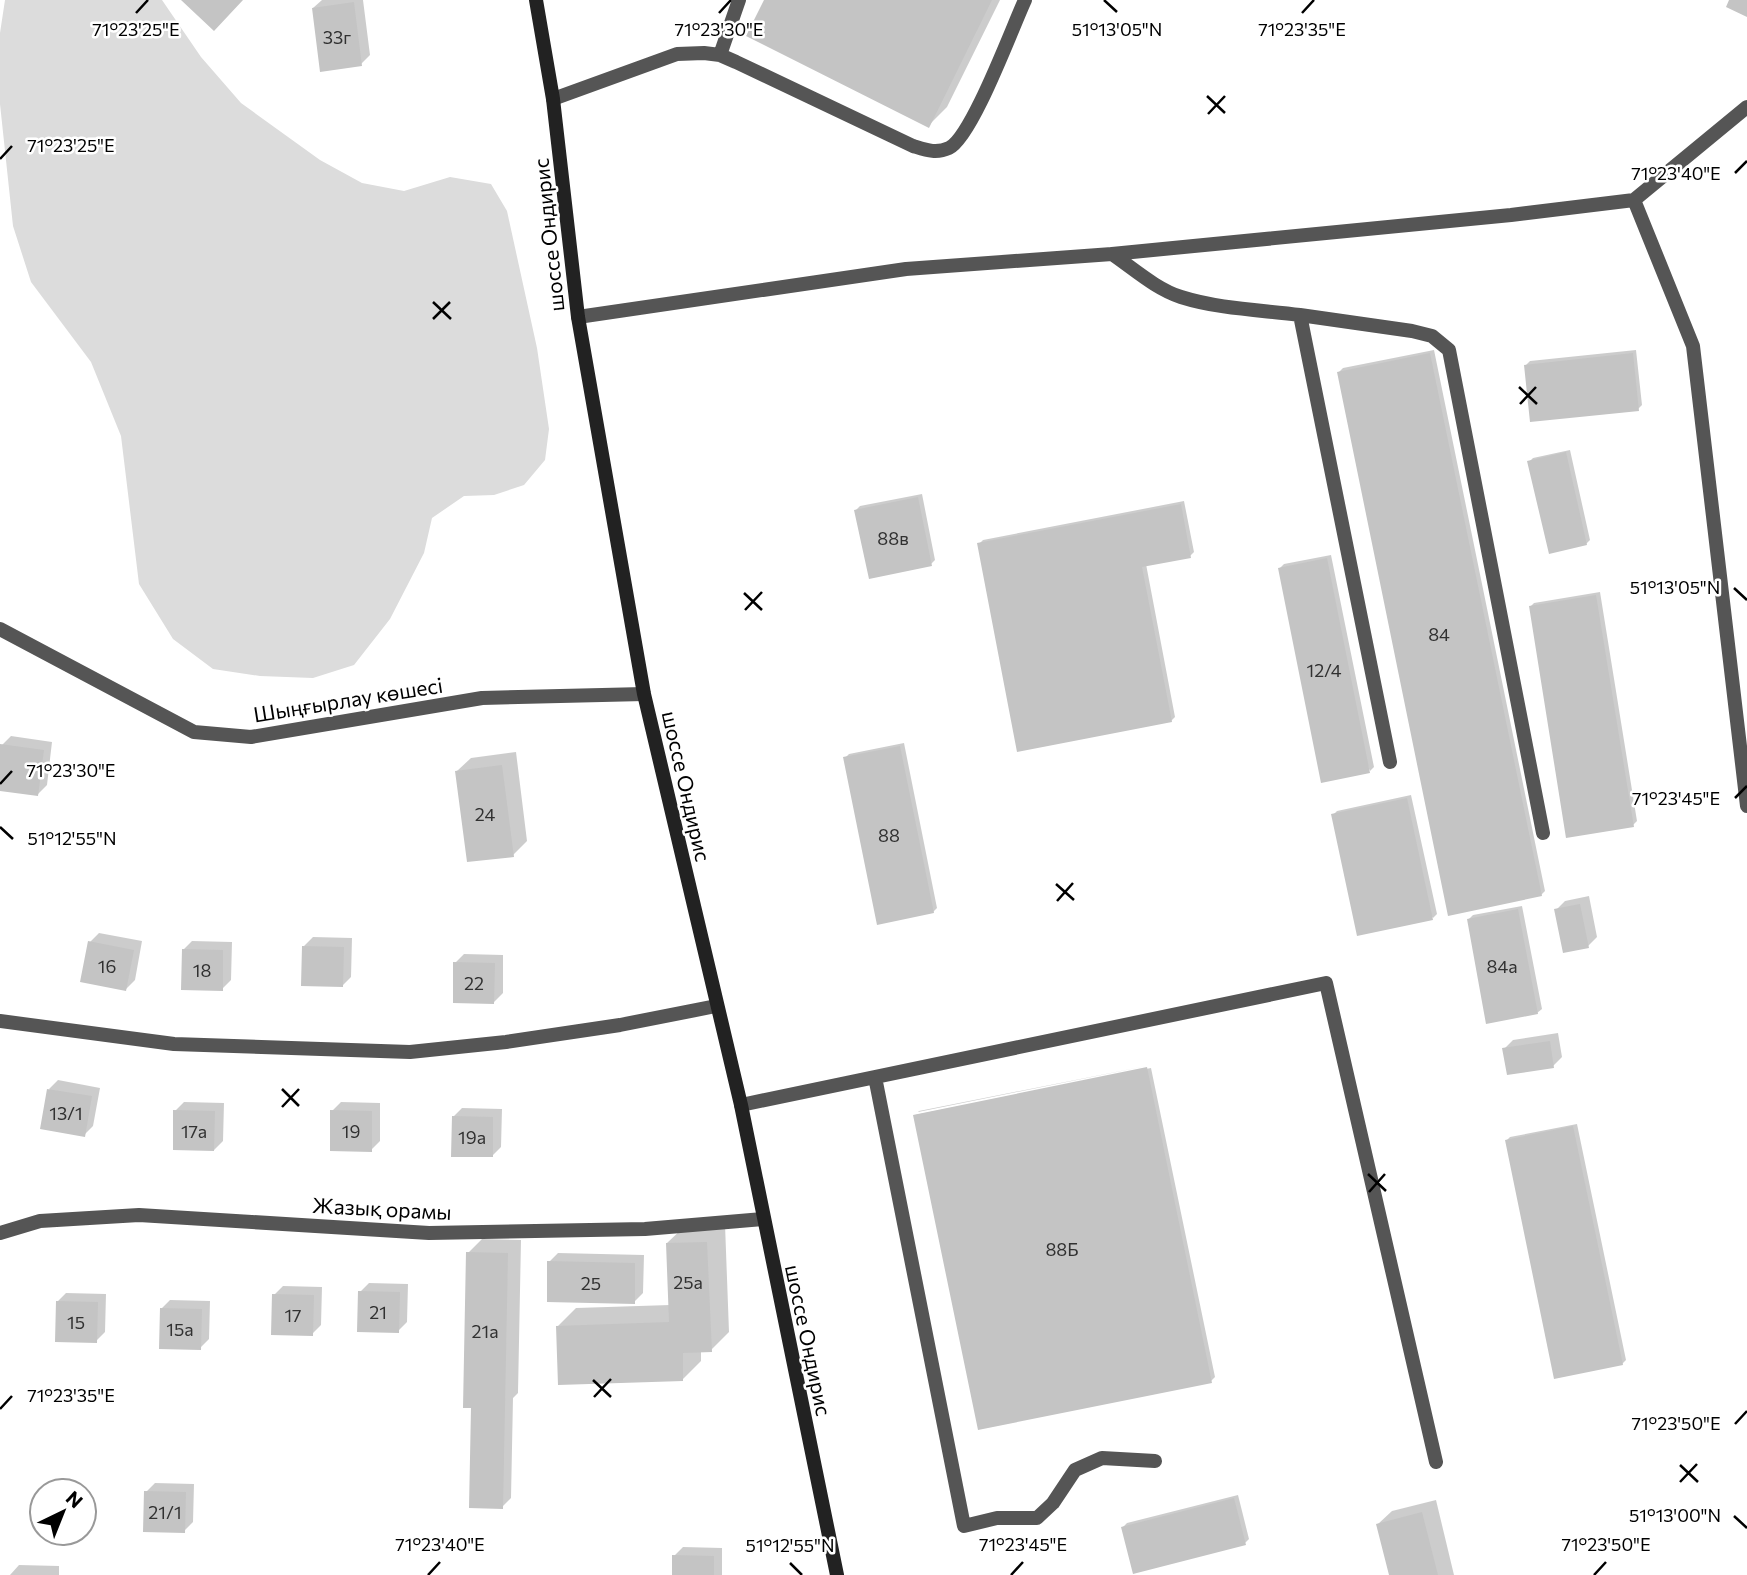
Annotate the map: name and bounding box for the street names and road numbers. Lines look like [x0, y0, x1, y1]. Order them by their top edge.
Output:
street label: шоссе Ондирис [528, 157, 568, 313]
street label: Шыңғырлау көшесі [251, 672, 445, 726]
street label: шоссе Ондирис [657, 708, 717, 864]
street label: Жазық орамы [312, 1192, 452, 1224]
street label: шоссе Ондирис [781, 1262, 837, 1418]

